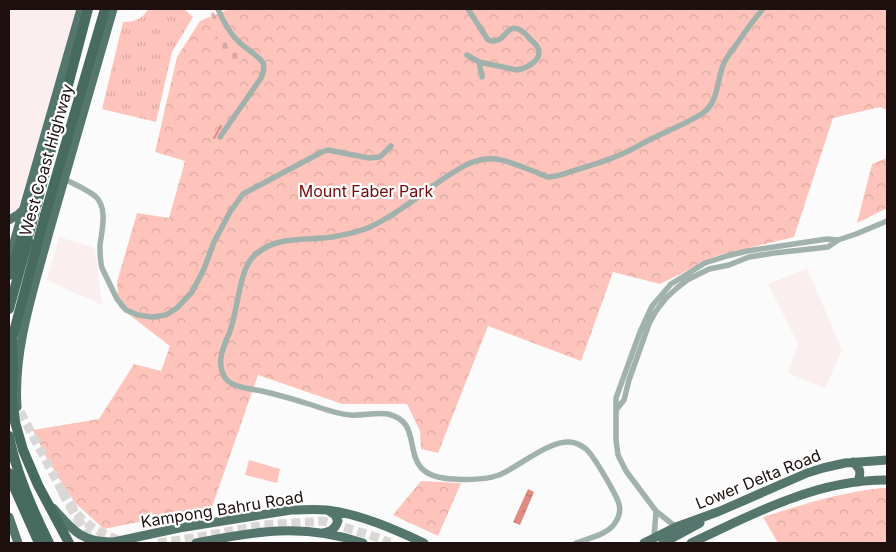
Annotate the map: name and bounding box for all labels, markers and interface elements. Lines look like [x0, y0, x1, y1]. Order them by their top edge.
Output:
street label: West Coast Highway [15, 82, 77, 238]
park label: Mount Faber Park [299, 181, 434, 201]
street label: Lower Delta Road [692, 445, 824, 513]
street label: Kampong Bahru Road [139, 486, 305, 532]

